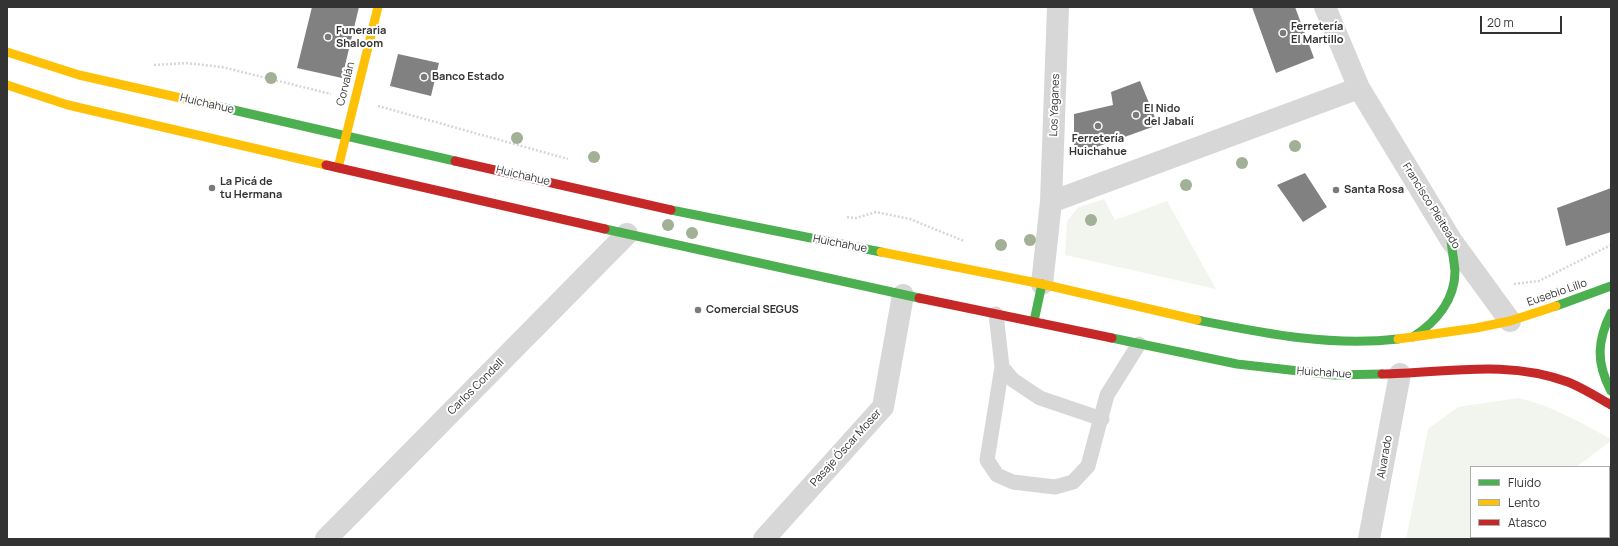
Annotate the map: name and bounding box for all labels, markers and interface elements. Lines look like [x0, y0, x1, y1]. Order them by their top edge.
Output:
scale bar [1482, 8, 1564, 34]
text: 20 m [1487, 14, 1514, 31]
place label: Ferretería El Martillo [1291, 20, 1344, 46]
place label: Funeraria Shaloom [336, 24, 386, 50]
marker: Ferretería El Martillo [1278, 28, 1288, 38]
marker: Funeraria Shaloom [323, 32, 333, 42]
street label: Corvalán [334, 61, 358, 107]
place label: Banco Estado [432, 70, 504, 84]
marker: Banco Estado [419, 72, 429, 82]
street label: Los Yaganes [1047, 73, 1063, 137]
street label: Huichahue [179, 91, 235, 117]
place label: El Nido del Jabalí [1144, 102, 1194, 128]
marker: El Nido del Jabalí [1131, 110, 1141, 120]
marker: Ferretería Huichahue [1093, 121, 1103, 131]
place label: Ferretería Huichahue [1069, 132, 1127, 158]
street label: Francisco Pleiteado [1399, 161, 1463, 251]
street label: Huichahue [495, 163, 551, 189]
place label: La Picá de tu Hermana [220, 175, 282, 201]
marker: La Picá de tu Hermana [207, 183, 217, 193]
place label: Santa Rosa [1344, 183, 1404, 197]
marker: Santa Rosa [1331, 185, 1341, 195]
street label: Huichahue [812, 232, 868, 256]
street label: Eusebio Lillo [1525, 277, 1589, 309]
place label: Comercial SEGUS [706, 303, 799, 317]
marker: Comercial SEGUS [693, 305, 703, 315]
street label: Carlos Condell [445, 356, 507, 418]
street label: Huichahue [1296, 365, 1352, 381]
street label: Pasaje Óscar Moser [808, 407, 884, 489]
street label: Alvarado [1375, 434, 1395, 480]
legend [1470, 466, 1610, 538]
text: Fluido [1508, 474, 1541, 491]
text: Lento [1508, 494, 1540, 511]
text: Atasco [1508, 514, 1547, 531]

